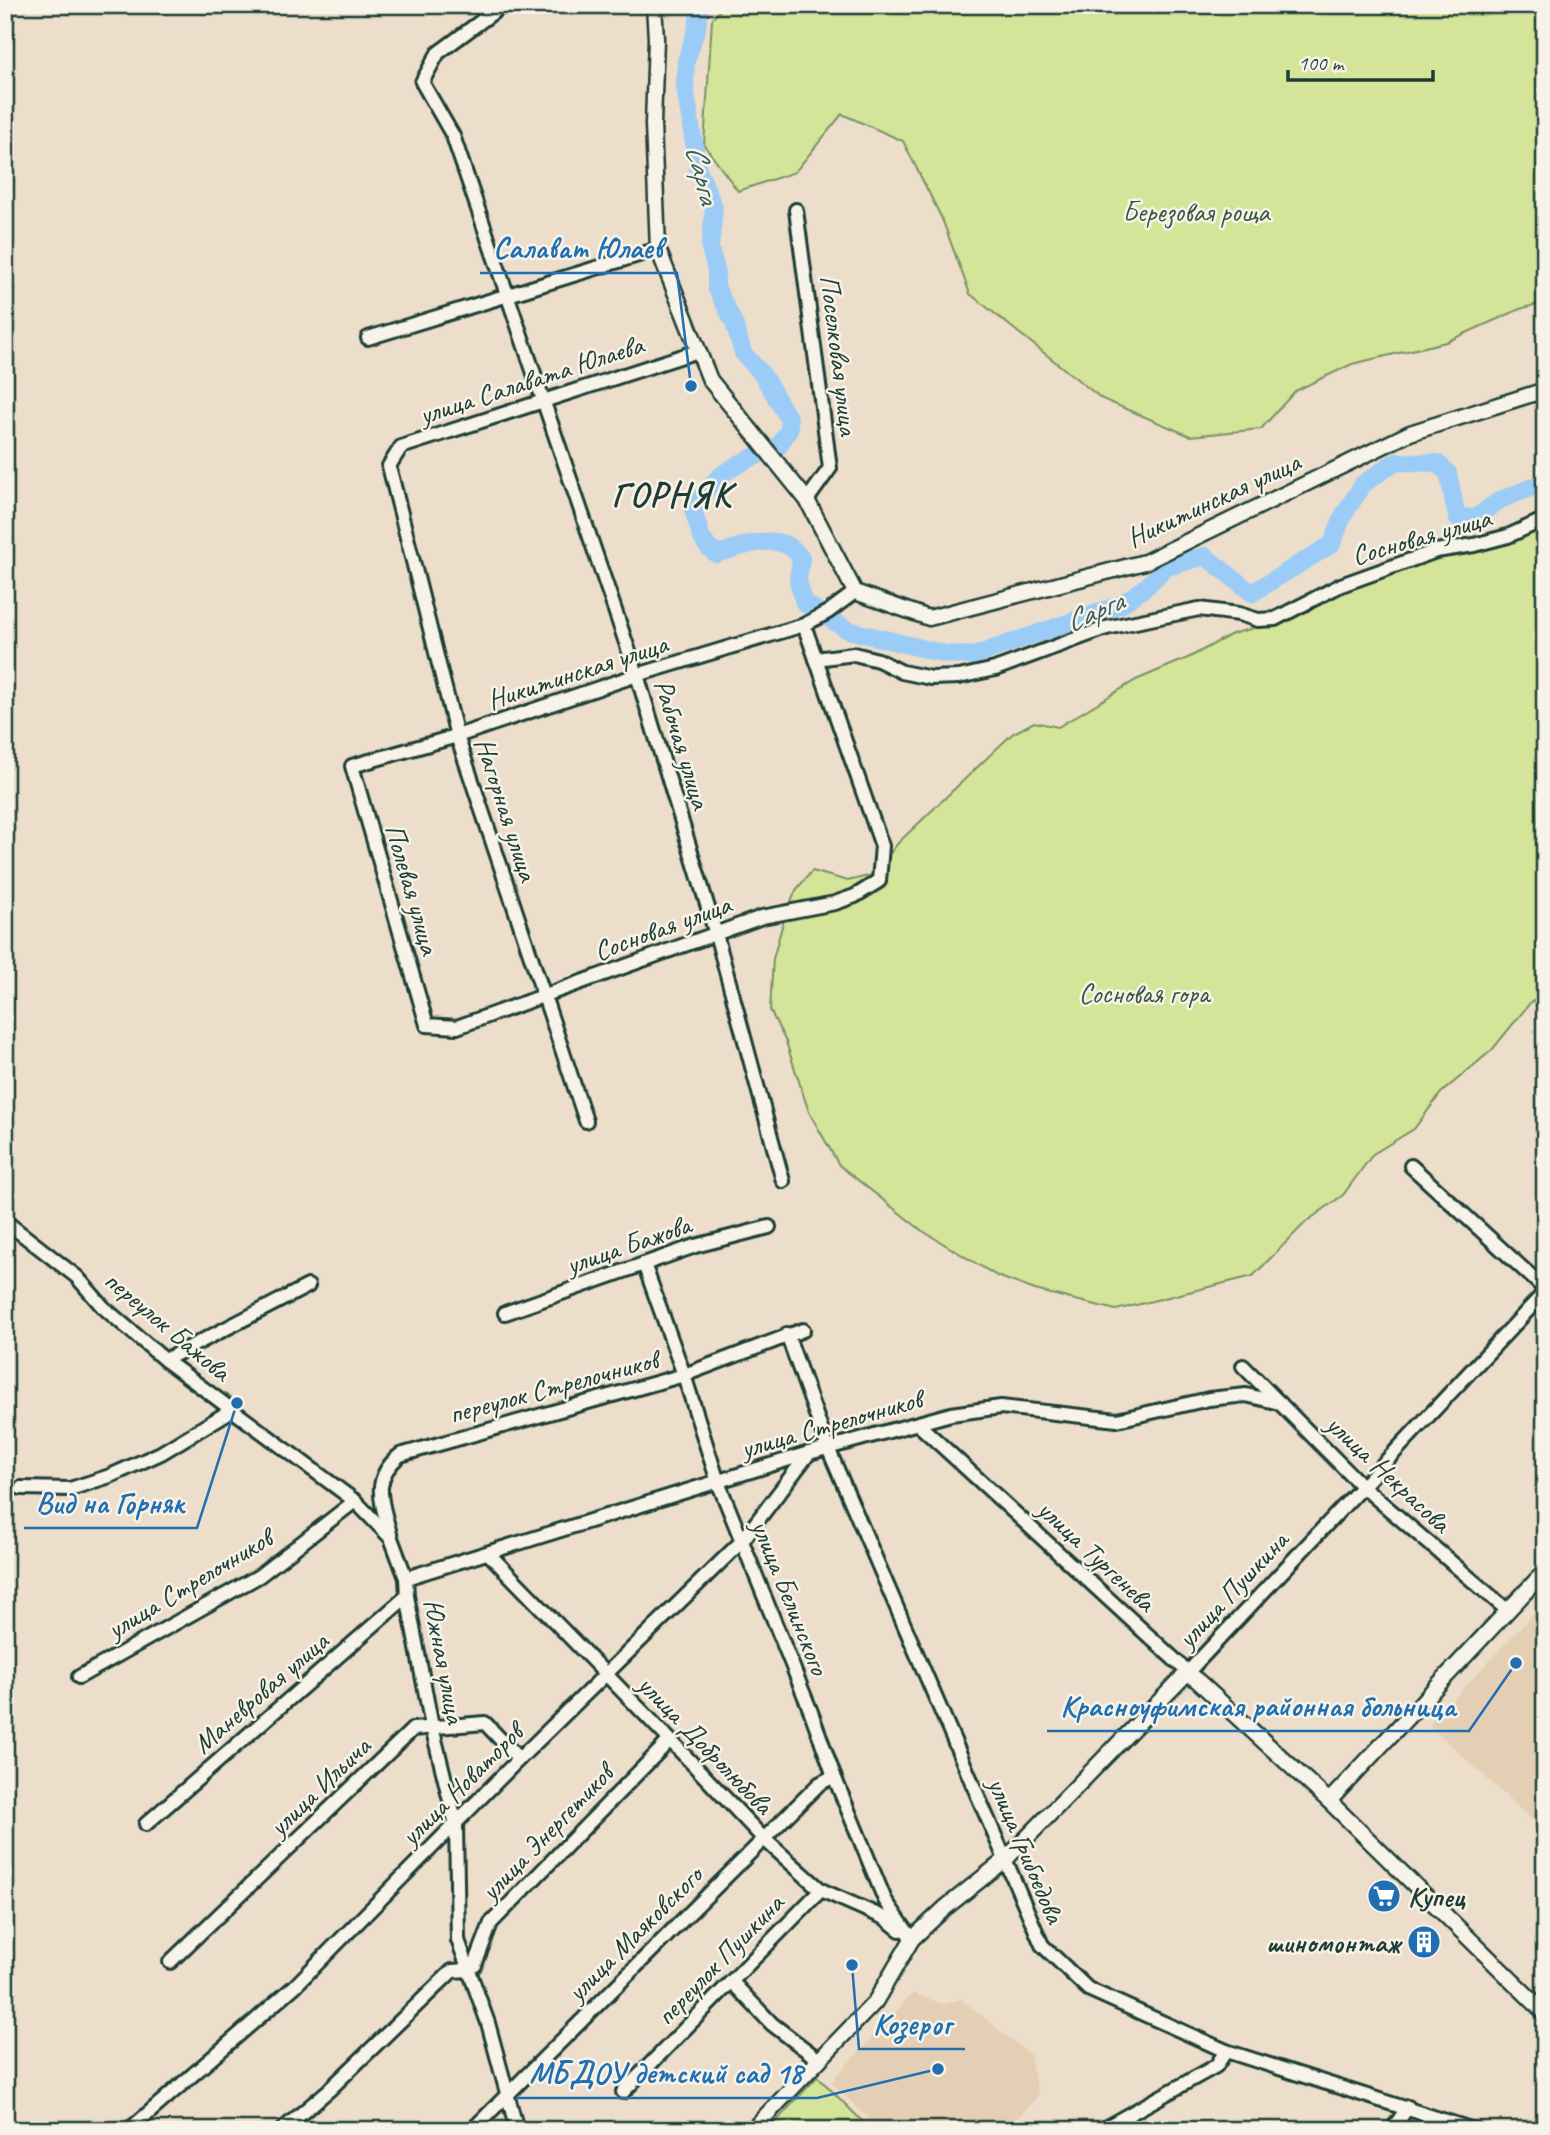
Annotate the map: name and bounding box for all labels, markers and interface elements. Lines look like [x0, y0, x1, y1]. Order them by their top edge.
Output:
scale bar [1288, 38, 1433, 82]
text: 100 m [1298, 50, 1345, 76]
water label: Сарга [677, 141, 729, 210]
park label: Березовая роща [1122, 194, 1271, 229]
callout: Салават Юлаев [480, 222, 677, 273]
text: Салават Юлаев [493, 229, 668, 267]
street label: Поселковая улица [812, 273, 867, 439]
street label: улица Салавата Юлаева [413, 326, 649, 433]
street label: Никитинская улица [1121, 443, 1307, 555]
district label: ГОРНЯК [612, 472, 738, 517]
street label: Сосновая улица [1348, 499, 1496, 573]
water label: Сарга [1059, 581, 1131, 640]
street label: Никитинская улица [483, 625, 673, 717]
street label: Рабочая улица [646, 675, 719, 815]
street label: Нагорная улица [467, 733, 547, 887]
street label: Полевая улица [377, 820, 448, 960]
street label: Сосновая улица [589, 886, 737, 968]
park label: Сосновая гора [1079, 976, 1212, 1011]
street label: улица Бажова [559, 1206, 697, 1283]
street label: переулок Бажова [97, 1262, 240, 1390]
street label: переулок Стрелочников [445, 1341, 666, 1431]
street label: улица Стрелочников [735, 1379, 931, 1467]
street label: улица Некрасова [1317, 1405, 1460, 1541]
callout: Вид на Горняк [24, 1477, 197, 1528]
text: Вид на Горняк [36, 1484, 186, 1522]
street label: улица Тургенева [1029, 1490, 1164, 1620]
street label: улица Белинского [743, 1513, 838, 1682]
street label: улица Стрелочников [99, 1518, 283, 1647]
street label: улица Пушкина [1168, 1522, 1297, 1657]
street label: Южная улица [415, 1596, 474, 1728]
street label: Маневровая улица [185, 1623, 337, 1761]
street label: улица Добролюбова [629, 1666, 782, 1823]
callout: Красноуфимская районная больница [1047, 1680, 1469, 1731]
text: Красноуфимская районная больница [1061, 1687, 1458, 1725]
street label: улица Новаторов [391, 1712, 534, 1854]
street label: улица Ильича [260, 1728, 379, 1845]
street label: улица Энергетиков [471, 1753, 624, 1909]
street label: улица Грибоедова [979, 1770, 1074, 1930]
street label: улица Маяковского [558, 1856, 712, 2010]
supermarket icon: Купец [1365, 1877, 1403, 1915]
place label: Купец [1408, 1879, 1466, 1914]
street label: переулок Пушкина [648, 1885, 792, 2033]
building icon: шиномонтаж [1405, 1923, 1443, 1961]
place label: шиномонтаж [1266, 1925, 1403, 1960]
callout: Козерог [859, 1998, 965, 2049]
text: Козерог [873, 2005, 955, 2044]
callout: МБДОУ детский сад 18 [516, 2047, 817, 2098]
text: МБДОУ детский сад 18 [529, 2054, 806, 2092]

